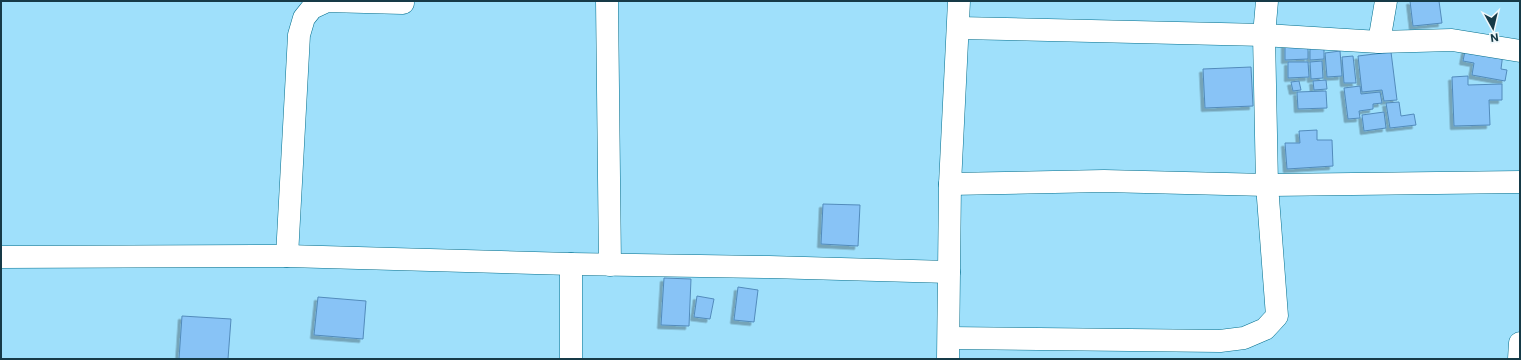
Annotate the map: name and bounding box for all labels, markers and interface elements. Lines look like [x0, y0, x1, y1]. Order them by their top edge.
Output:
north arrow [1473, 8, 1513, 48]
text: N [1489, 31, 1499, 45]

